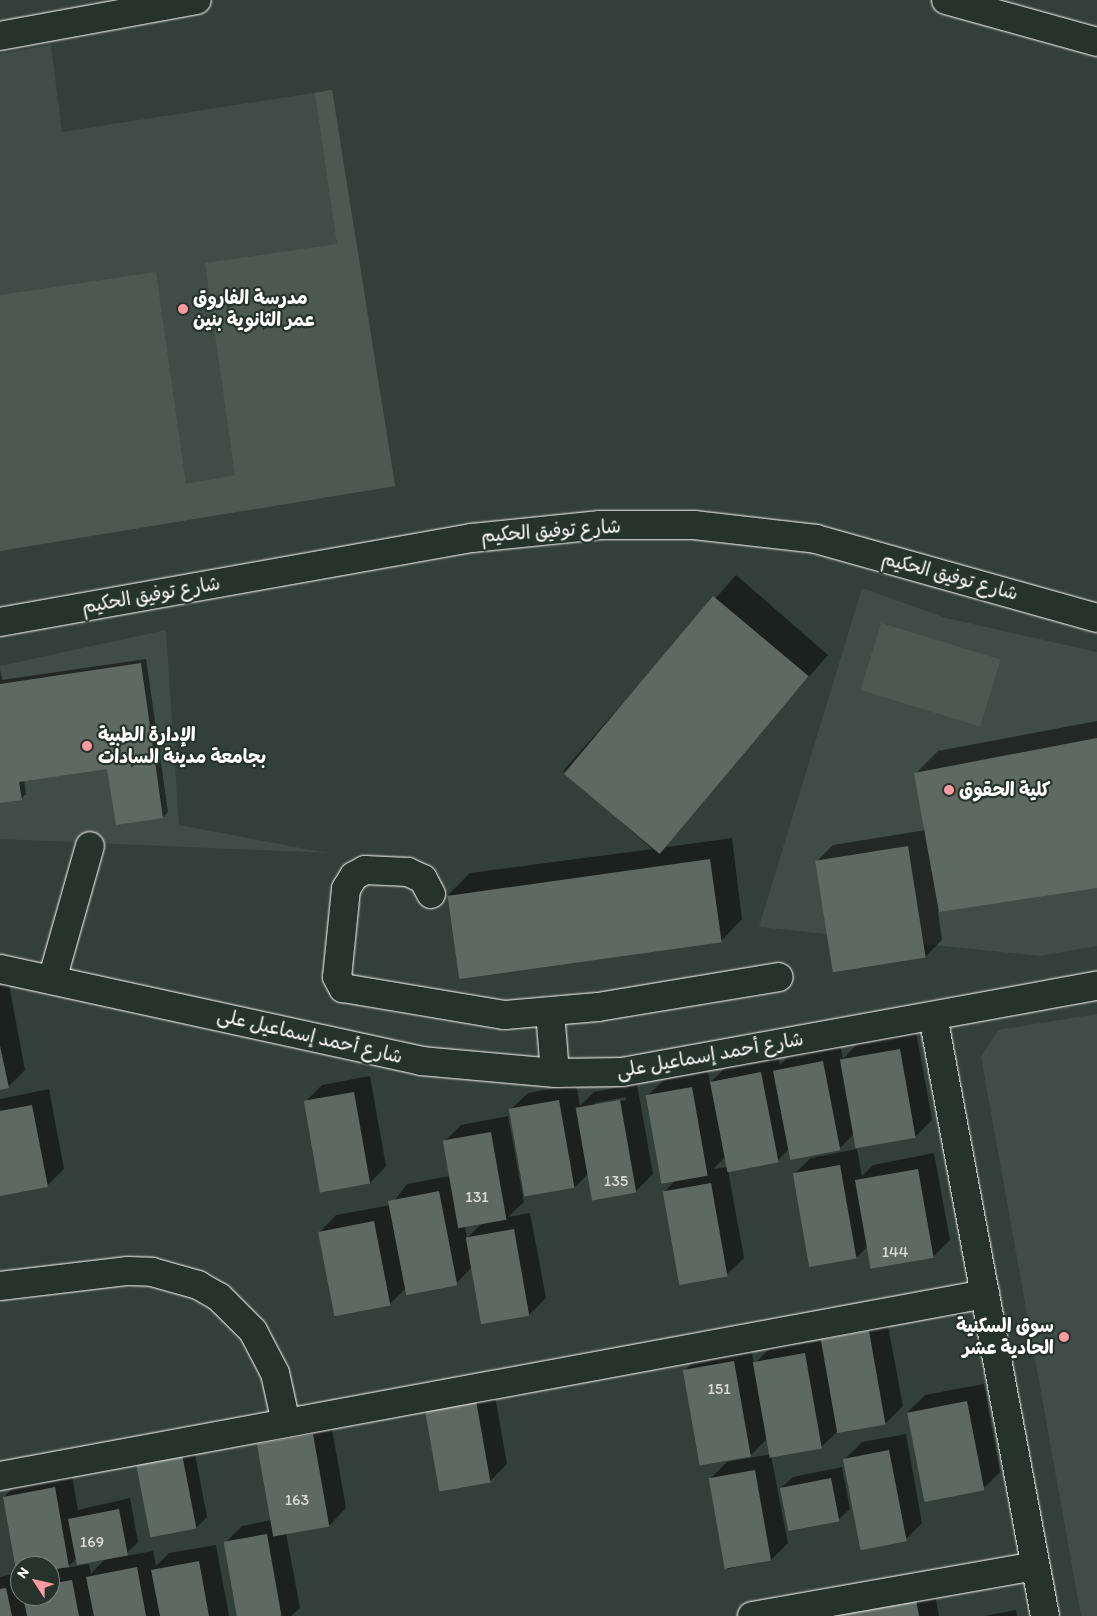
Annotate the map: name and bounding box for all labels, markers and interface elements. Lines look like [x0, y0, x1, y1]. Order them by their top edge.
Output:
place label: مدرسة الفاروق عمر الثانوية بنين [193, 287, 315, 331]
marker: مدرسة الفاروق عمر الثانوية بنين [177, 303, 189, 315]
street label: شارع توفيق الحكيم [480, 515, 622, 547]
street label: شارع توفيق الحكيم [879, 547, 1021, 605]
street label: شارع توفيق الحكيم [80, 572, 222, 618]
place label: الإدارة الطبية بجامعة مدينة السادات [98, 724, 266, 768]
marker: الإدارة الطبية بجامعة مدينة السادات [80, 739, 94, 753]
place label: كلية الحقوق [959, 779, 1050, 801]
marker: كلية الحقوق [943, 784, 955, 796]
street label: شارع أحمد إسماعيل على [215, 1004, 405, 1068]
street label: شارع أحمد إسماعيل على [615, 1027, 805, 1083]
house number: 135 [604, 1171, 628, 1191]
house number: 131 [465, 1187, 489, 1207]
house number: 144 [882, 1242, 908, 1262]
place label: سوق السكنية الحادية عشر [956, 1315, 1054, 1359]
marker: سوق السكنية الحادية عشر [1058, 1331, 1070, 1343]
house number: 151 [707, 1379, 731, 1399]
house number: 163 [285, 1490, 309, 1510]
house number: 169 [80, 1532, 104, 1552]
north arrow [10, 1556, 60, 1606]
text: N [13, 1564, 33, 1581]

